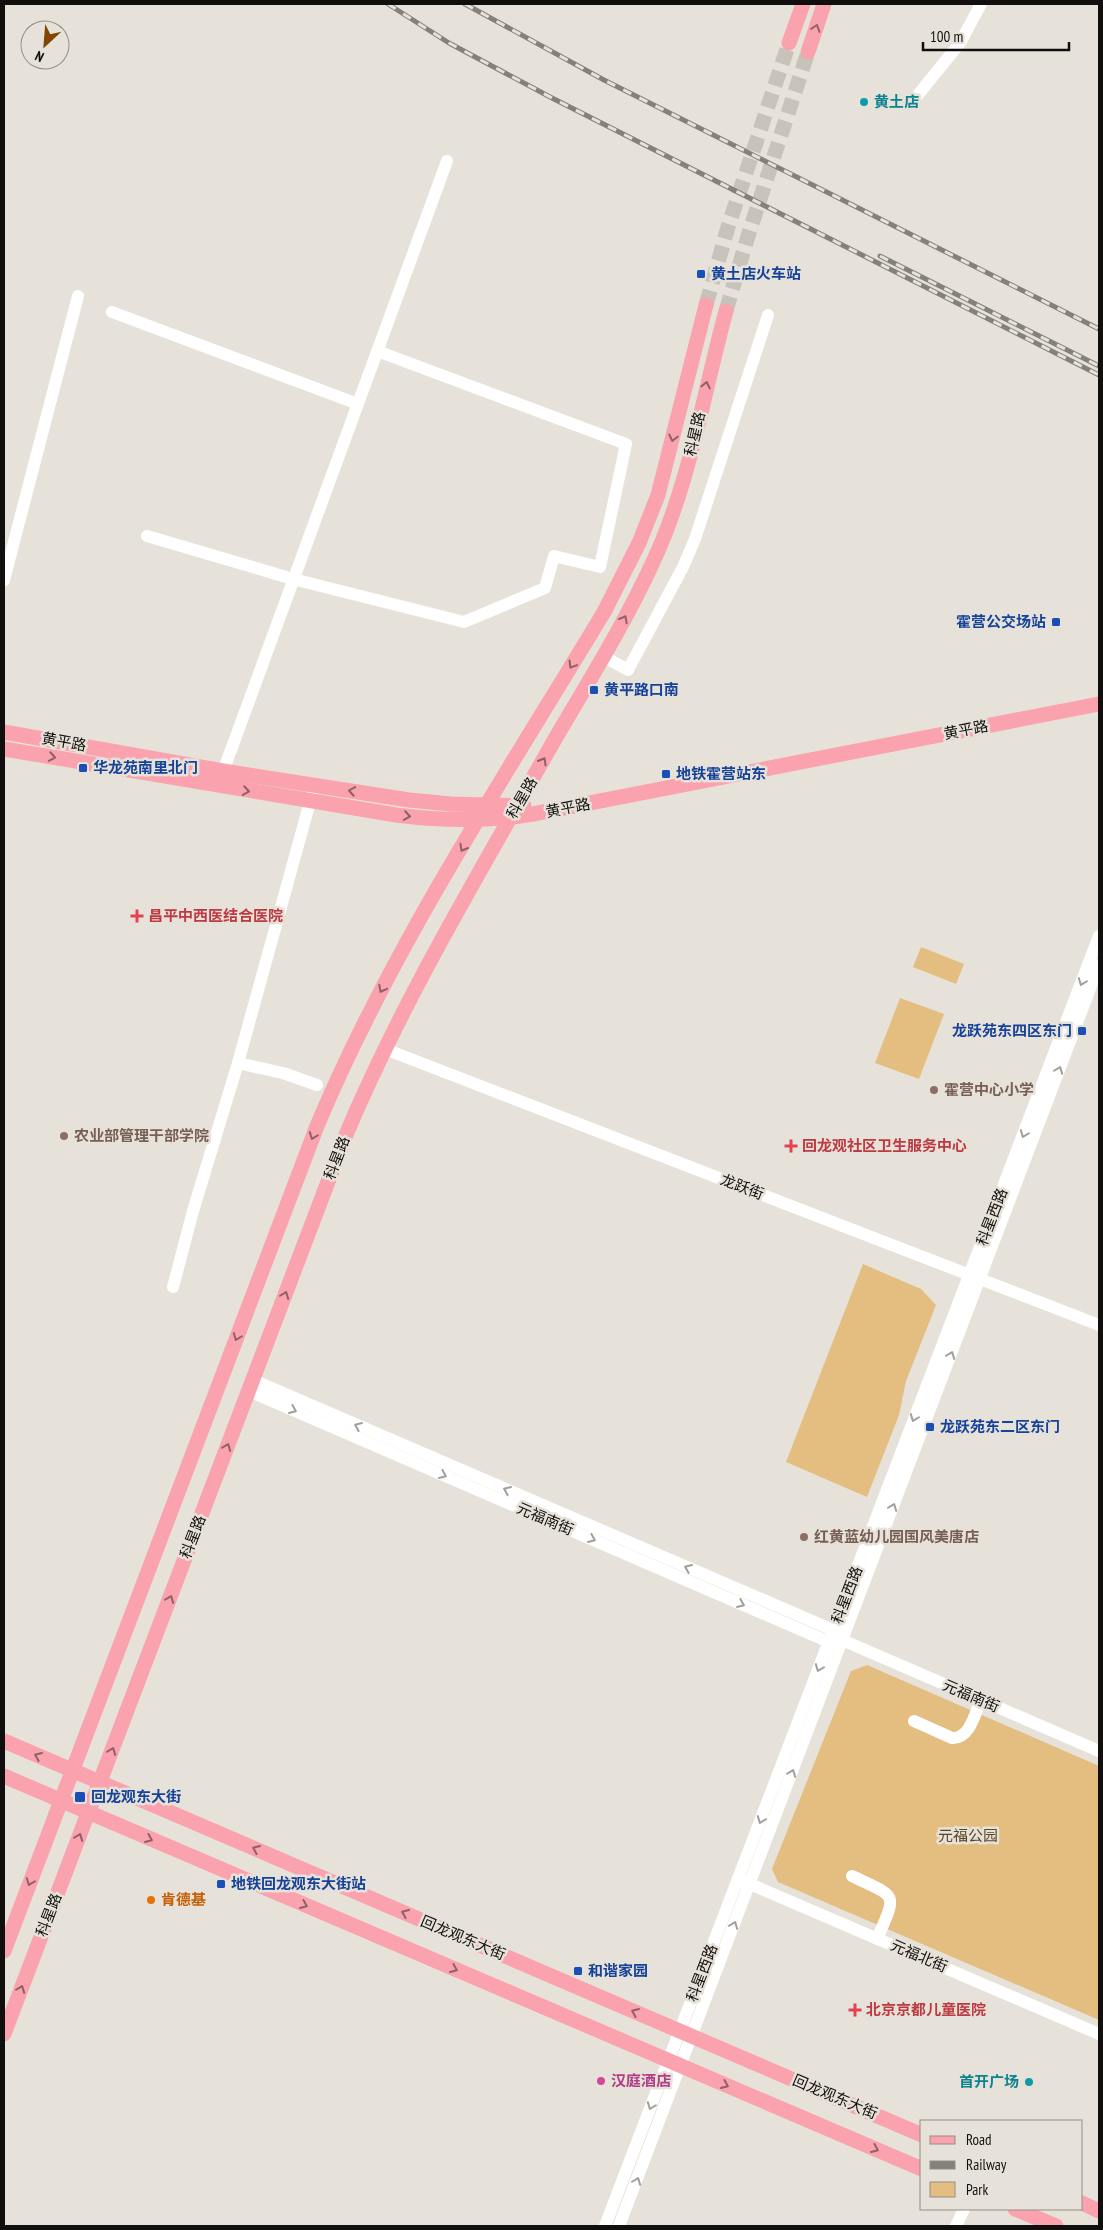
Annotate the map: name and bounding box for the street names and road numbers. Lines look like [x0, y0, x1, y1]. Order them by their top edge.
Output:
street label: 科星路 [680, 410, 709, 458]
street label: 黄平路 [942, 716, 990, 743]
street label: 黄平路 [40, 728, 88, 755]
street label: 科星路 [502, 774, 541, 822]
street label: 黄平路 [544, 794, 592, 821]
street label: 科星路 [320, 1133, 353, 1182]
street label: 龙跃街 [718, 1170, 767, 1203]
street label: 科星西路 [972, 1185, 1011, 1248]
street label: 元福南街 [514, 1498, 577, 1539]
street label: 科星路 [176, 1512, 209, 1561]
street label: 科星西路 [827, 1563, 866, 1626]
street label: 元福南街 [940, 1675, 1003, 1716]
street label: 科星路 [32, 1890, 65, 1939]
street label: 回龙观东大街 [418, 1911, 508, 1964]
street label: 元福北街 [888, 1935, 951, 1976]
street label: 科星西路 [682, 1941, 721, 2004]
street label: 回龙观东大街 [790, 2070, 880, 2123]

